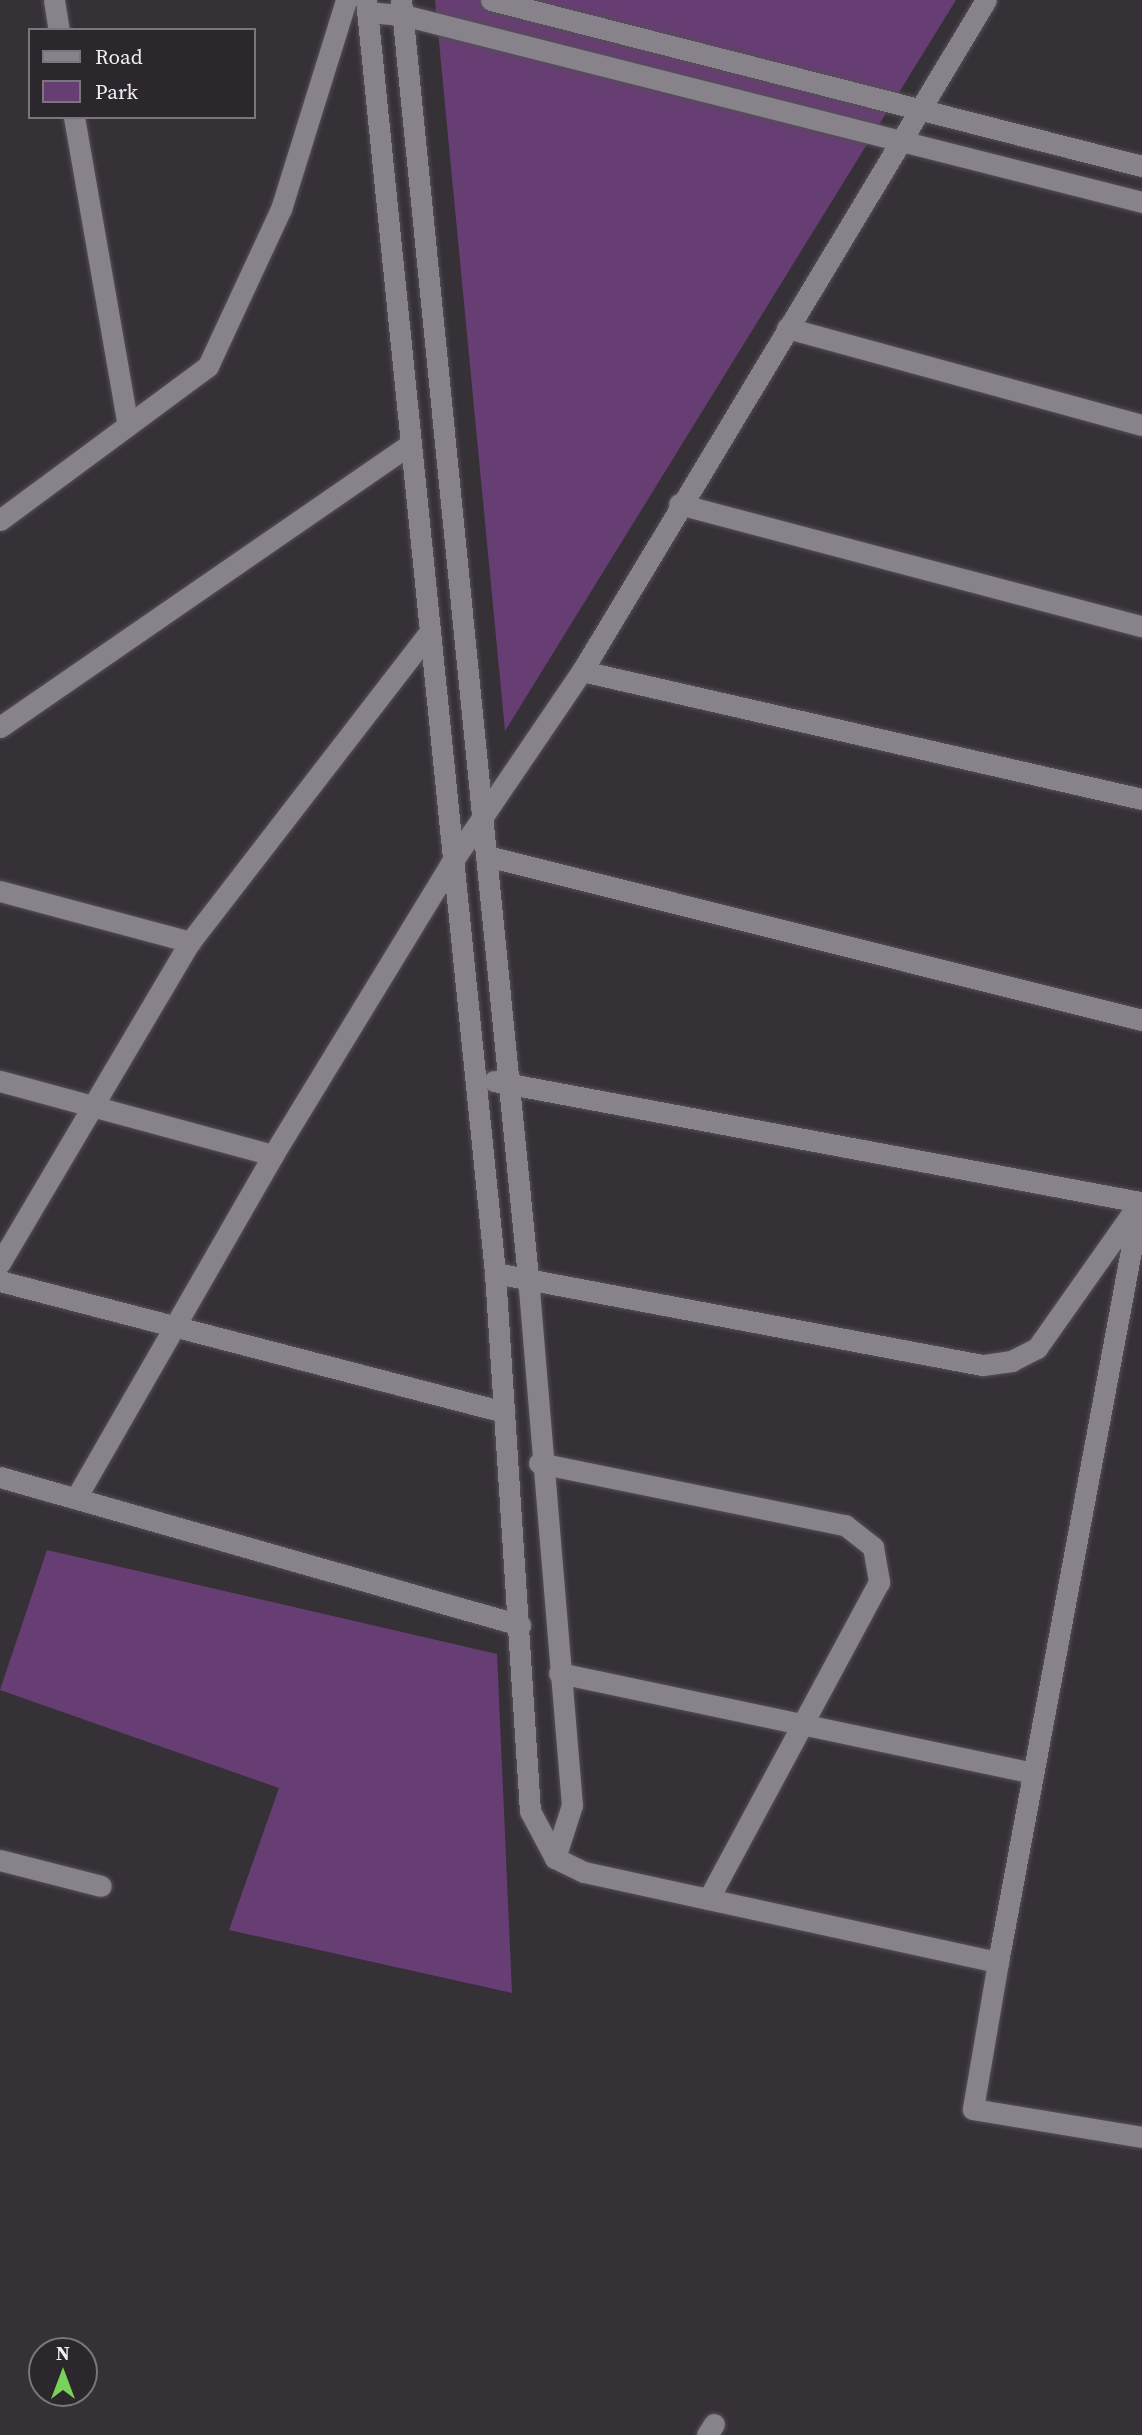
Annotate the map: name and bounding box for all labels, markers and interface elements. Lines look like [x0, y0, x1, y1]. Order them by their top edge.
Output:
legend [28, 28, 256, 119]
text: Road [95, 42, 143, 71]
text: Park [95, 77, 138, 106]
north arrow [28, 2337, 98, 2407]
text: N [56, 2340, 70, 2366]

